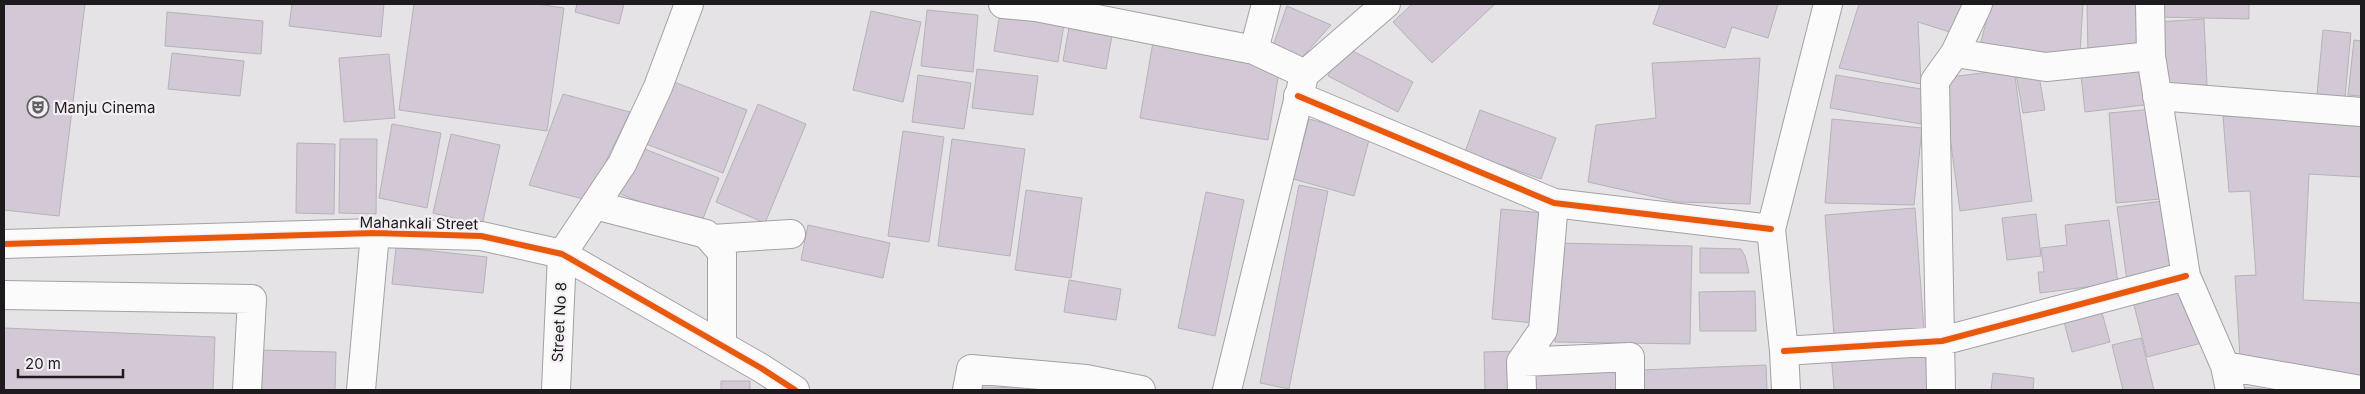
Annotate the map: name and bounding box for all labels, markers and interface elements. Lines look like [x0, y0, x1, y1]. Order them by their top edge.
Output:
theatre icon: Manju Cinema [26, 95, 50, 119]
place label: Manju Cinema [54, 98, 155, 117]
street label: Mahankali Street [360, 212, 479, 234]
street label: Street No 8 [547, 281, 571, 363]
scale bar [18, 346, 122, 378]
text: 20 m [25, 354, 61, 373]

